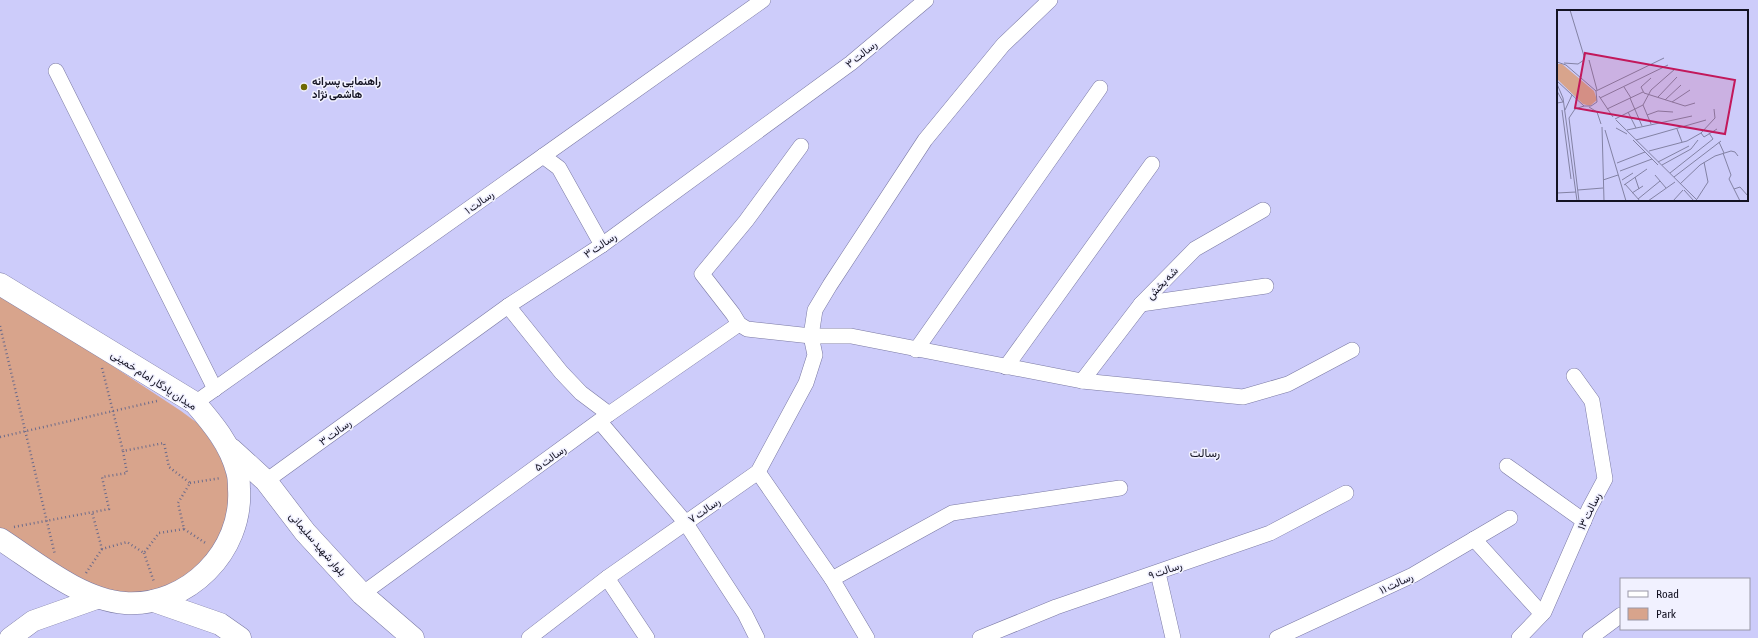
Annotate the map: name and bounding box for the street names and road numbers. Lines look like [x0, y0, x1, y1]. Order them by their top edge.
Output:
street label: رسالت ۳ [843, 38, 880, 71]
street label: رسالت ۱ [462, 188, 497, 217]
street label: رسالت ۳ [581, 230, 619, 261]
street label: شه بخش [1144, 264, 1181, 302]
street label: میدان یادگار امام خمینی [108, 348, 199, 414]
street label: رسالت ۳ [317, 416, 354, 448]
street label: رسالت ۵ [532, 442, 569, 474]
street label: رسالت ۱۳ [1575, 490, 1604, 532]
street label: رسالت ۷ [686, 495, 723, 526]
street label: بلوار شهید سلیمانی [286, 510, 349, 579]
street label: رسالت ۹ [1147, 559, 1184, 582]
street label: رسالت ۱۱ [1377, 570, 1415, 597]

